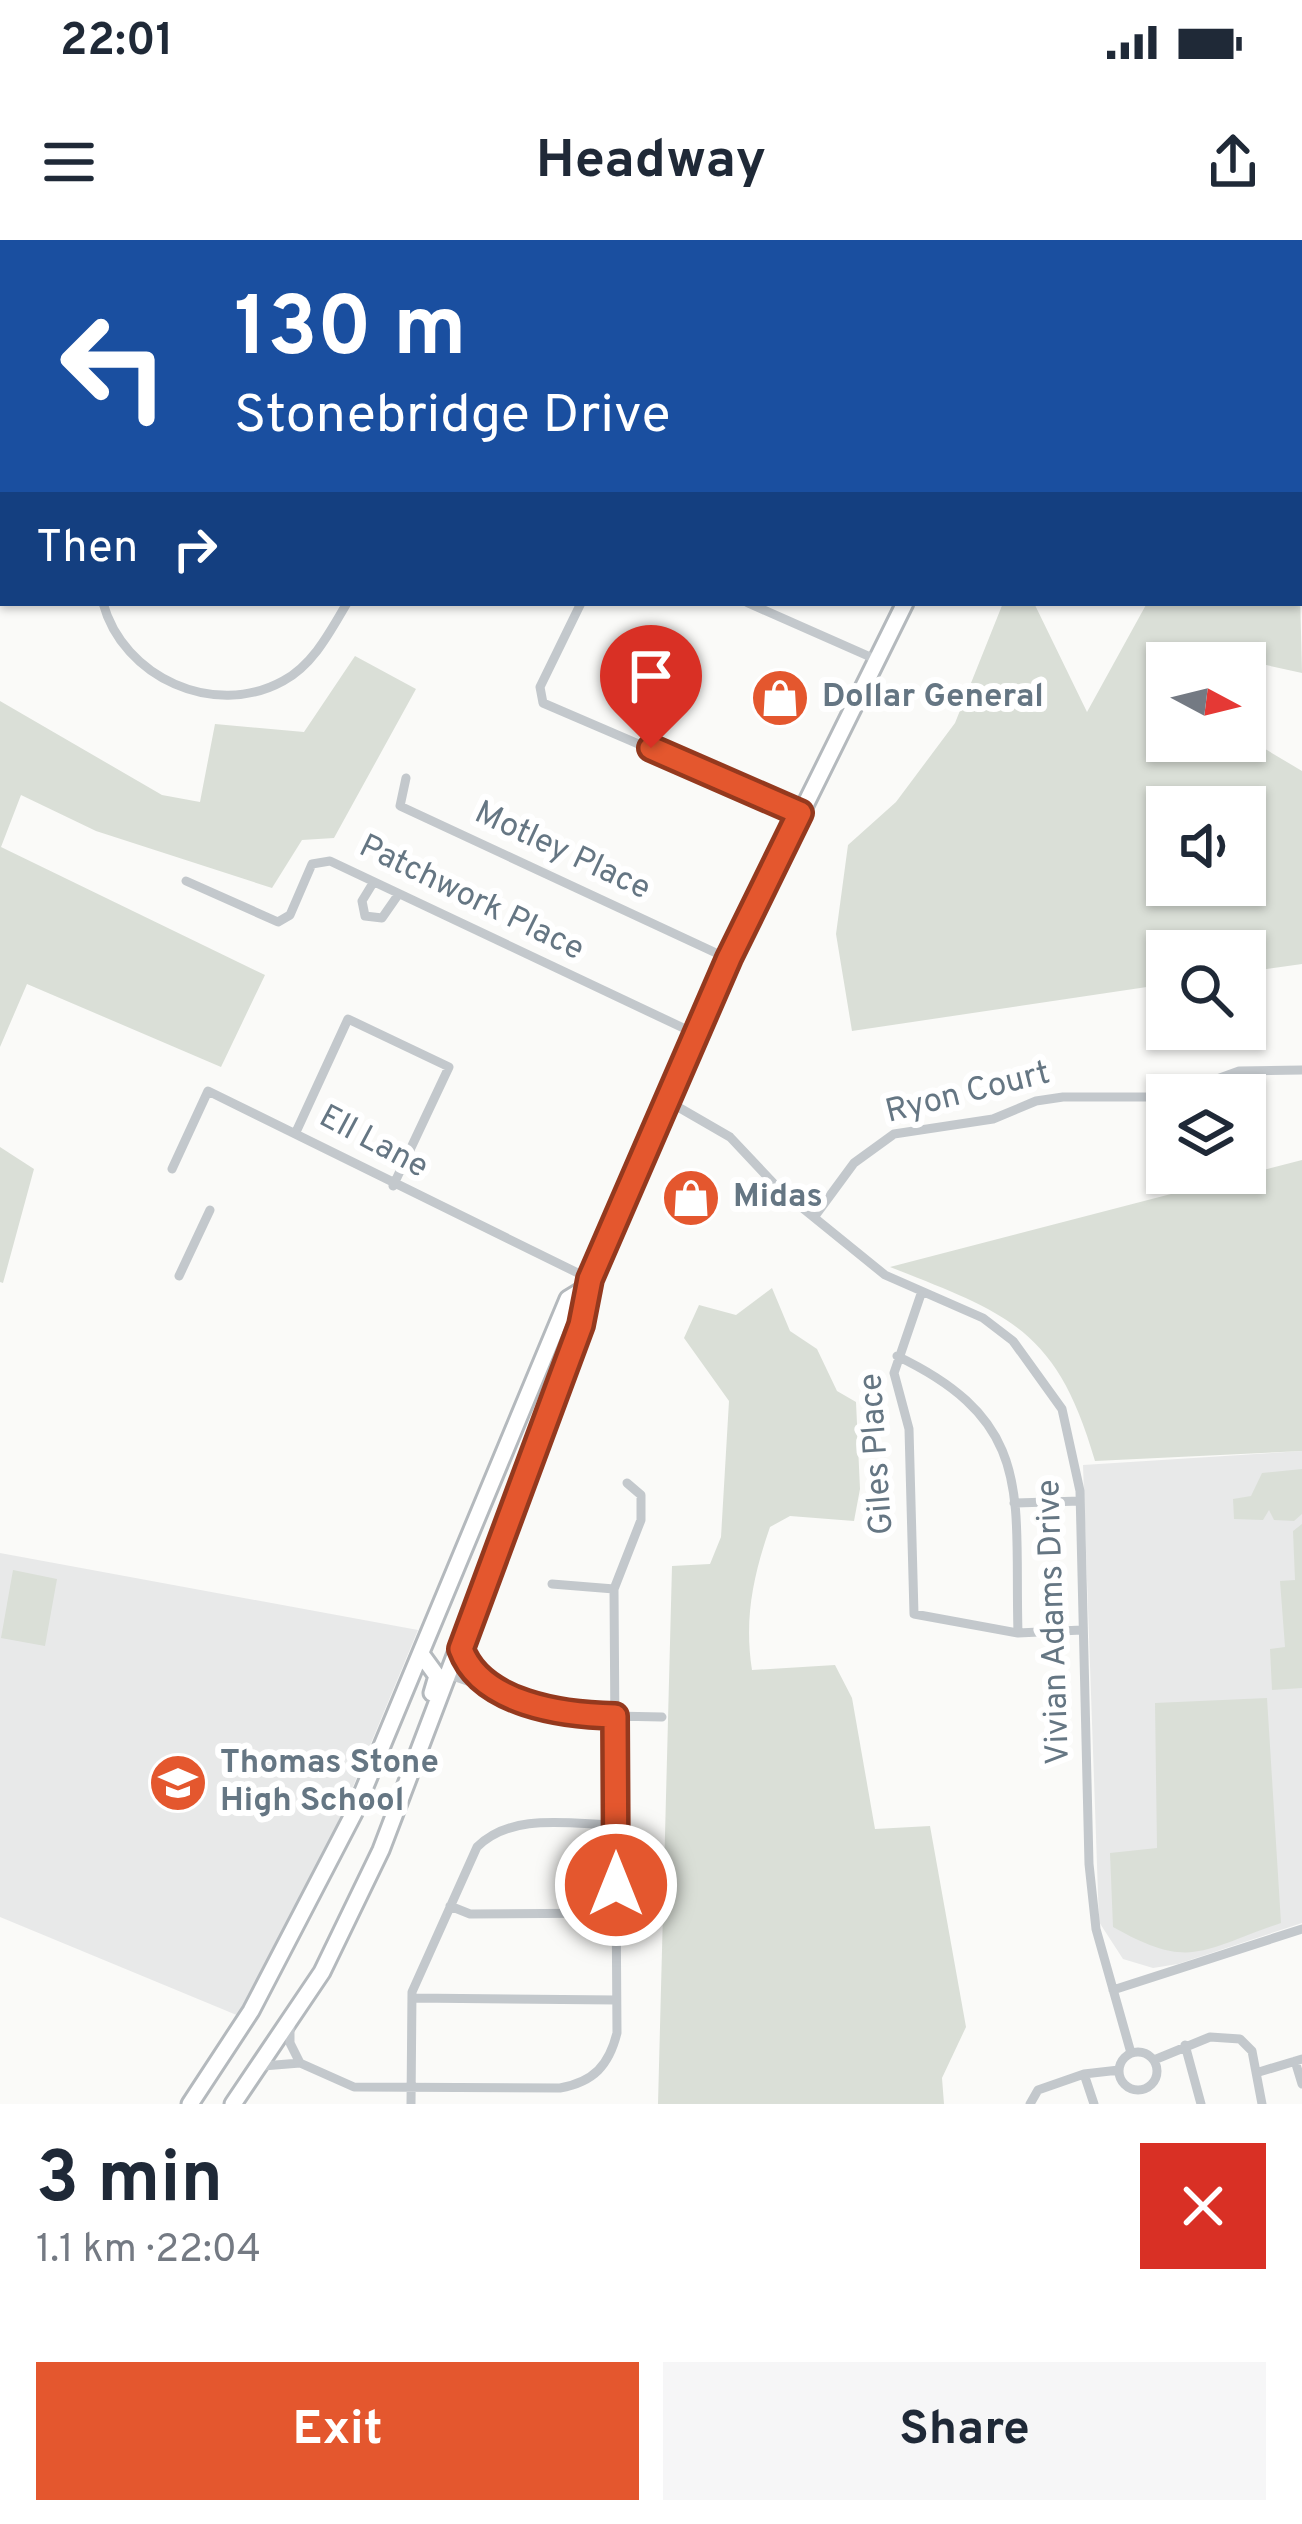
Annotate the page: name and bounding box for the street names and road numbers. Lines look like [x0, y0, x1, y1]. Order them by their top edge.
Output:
street label: Motley Place [467, 793, 657, 911]
street label: Patchwork Place [352, 826, 590, 972]
street label: Ryon Court [882, 1053, 1054, 1135]
street label: Ell Lane [311, 1097, 435, 1189]
street label: Giles Place [851, 1372, 905, 1536]
street label: Vivian Adams Drive [1029, 1478, 1081, 1766]

